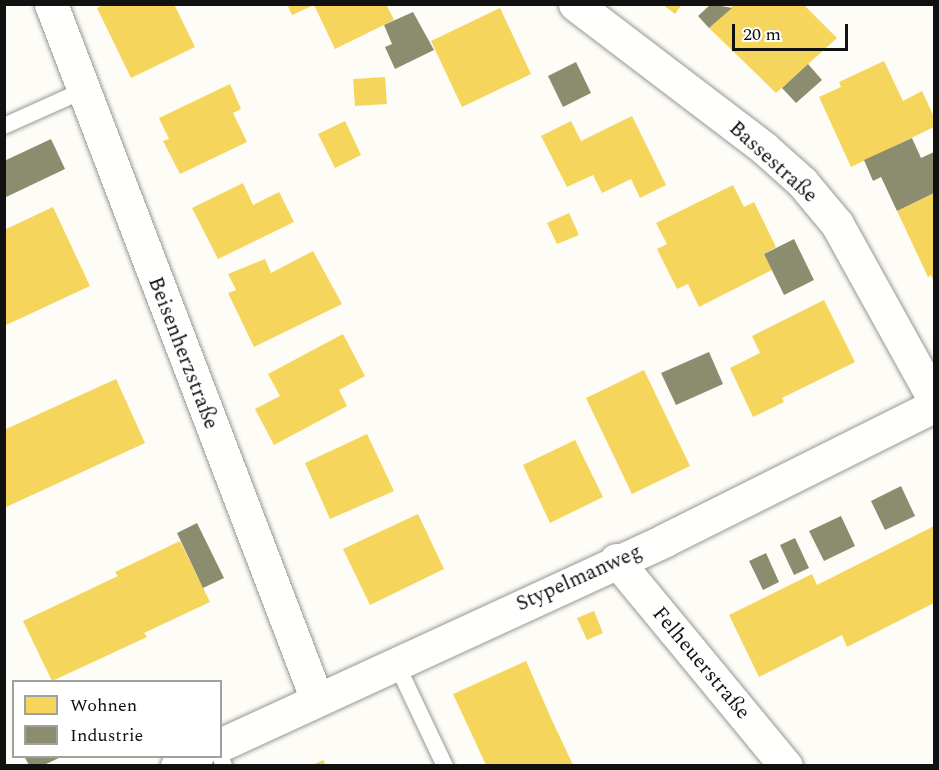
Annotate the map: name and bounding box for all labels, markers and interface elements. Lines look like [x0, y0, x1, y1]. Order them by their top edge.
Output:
scale bar [735, 12, 850, 50]
text: 20 m [743, 21, 781, 48]
street label: Bassestraße [724, 116, 822, 208]
street label: Beisenherzstraße [142, 273, 224, 433]
street label: Stypelmanweg [512, 539, 646, 617]
street label: Felheuerstraße [647, 602, 755, 724]
legend [12, 680, 222, 758]
text: Wohnen [70, 692, 137, 719]
text: Industrie [70, 722, 143, 749]

